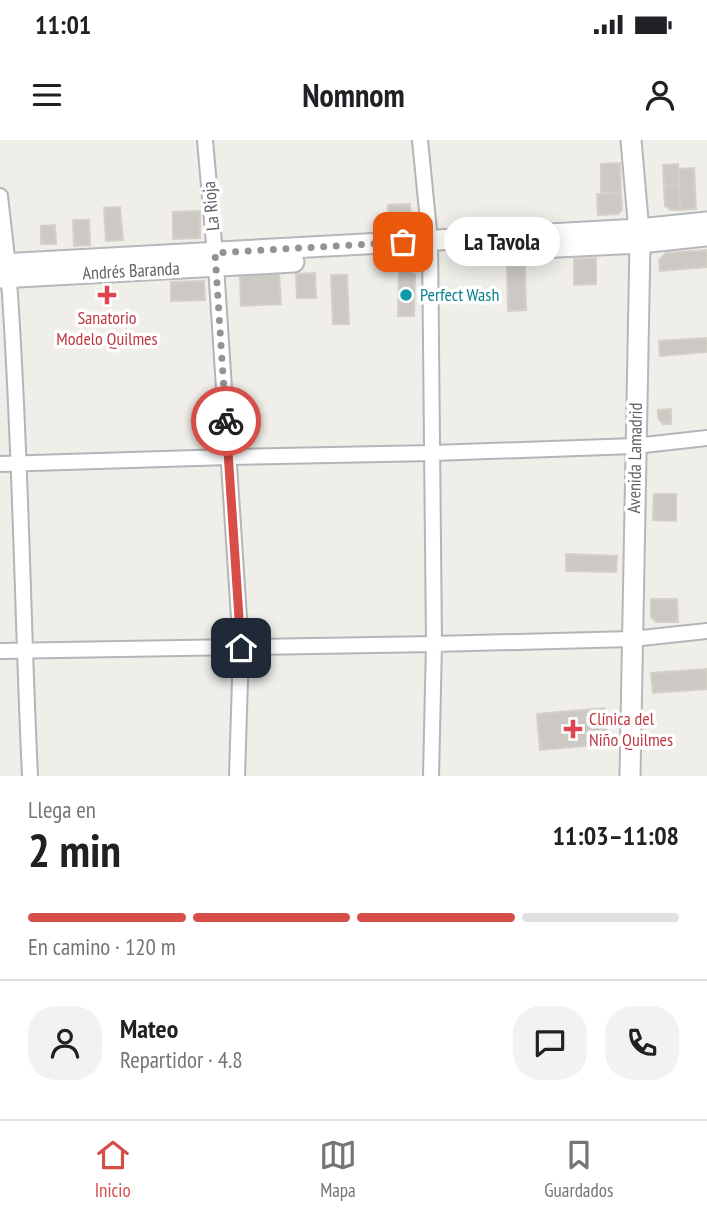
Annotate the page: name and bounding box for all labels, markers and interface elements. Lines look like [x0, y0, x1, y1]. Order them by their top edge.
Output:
text: 11:01 [35, 8, 91, 41]
text: Nomnom [302, 74, 405, 116]
icon: menu [28, 76, 66, 114]
icon: person [641, 76, 679, 114]
street label: La Rioja [197, 180, 224, 232]
pin [373, 212, 433, 272]
callout: La Tavola [445, 218, 560, 266]
icon: bag [384, 223, 422, 261]
text: La Tavola [464, 227, 540, 256]
street label: Andrés Baranda [82, 256, 180, 285]
place label: Perfect Wash [420, 283, 499, 306]
marker: Sanatorio Modelo Quilmes [97, 285, 117, 305]
marker: Perfect Wash [398, 287, 414, 303]
place label: Sanatorio Modelo Quilmes [56, 306, 158, 350]
courier [191, 386, 261, 456]
icon: bike [207, 402, 245, 440]
street label: Avenida Lamadrid [622, 402, 647, 514]
pin [211, 618, 271, 678]
icon: home [222, 629, 260, 667]
place label: Clínica del Niño Quilmes [589, 707, 673, 751]
marker: Clínica del Niño Quilmes [563, 719, 583, 739]
text: Llega en [28, 795, 96, 824]
text: 11:03–11:08 [552, 819, 679, 852]
text: 2 min [28, 820, 121, 880]
text: En camino · 120 m [28, 932, 176, 961]
button: person [28, 1006, 102, 1080]
button: chat [513, 1006, 587, 1080]
button: phone [605, 1006, 679, 1080]
text: Mateo [120, 1012, 178, 1045]
text: Repartidor · 4.8 [120, 1045, 243, 1074]
tab: Inicio [94, 1136, 132, 1202]
tab: Mapa [319, 1136, 357, 1202]
tab: Guardados [544, 1136, 613, 1202]

